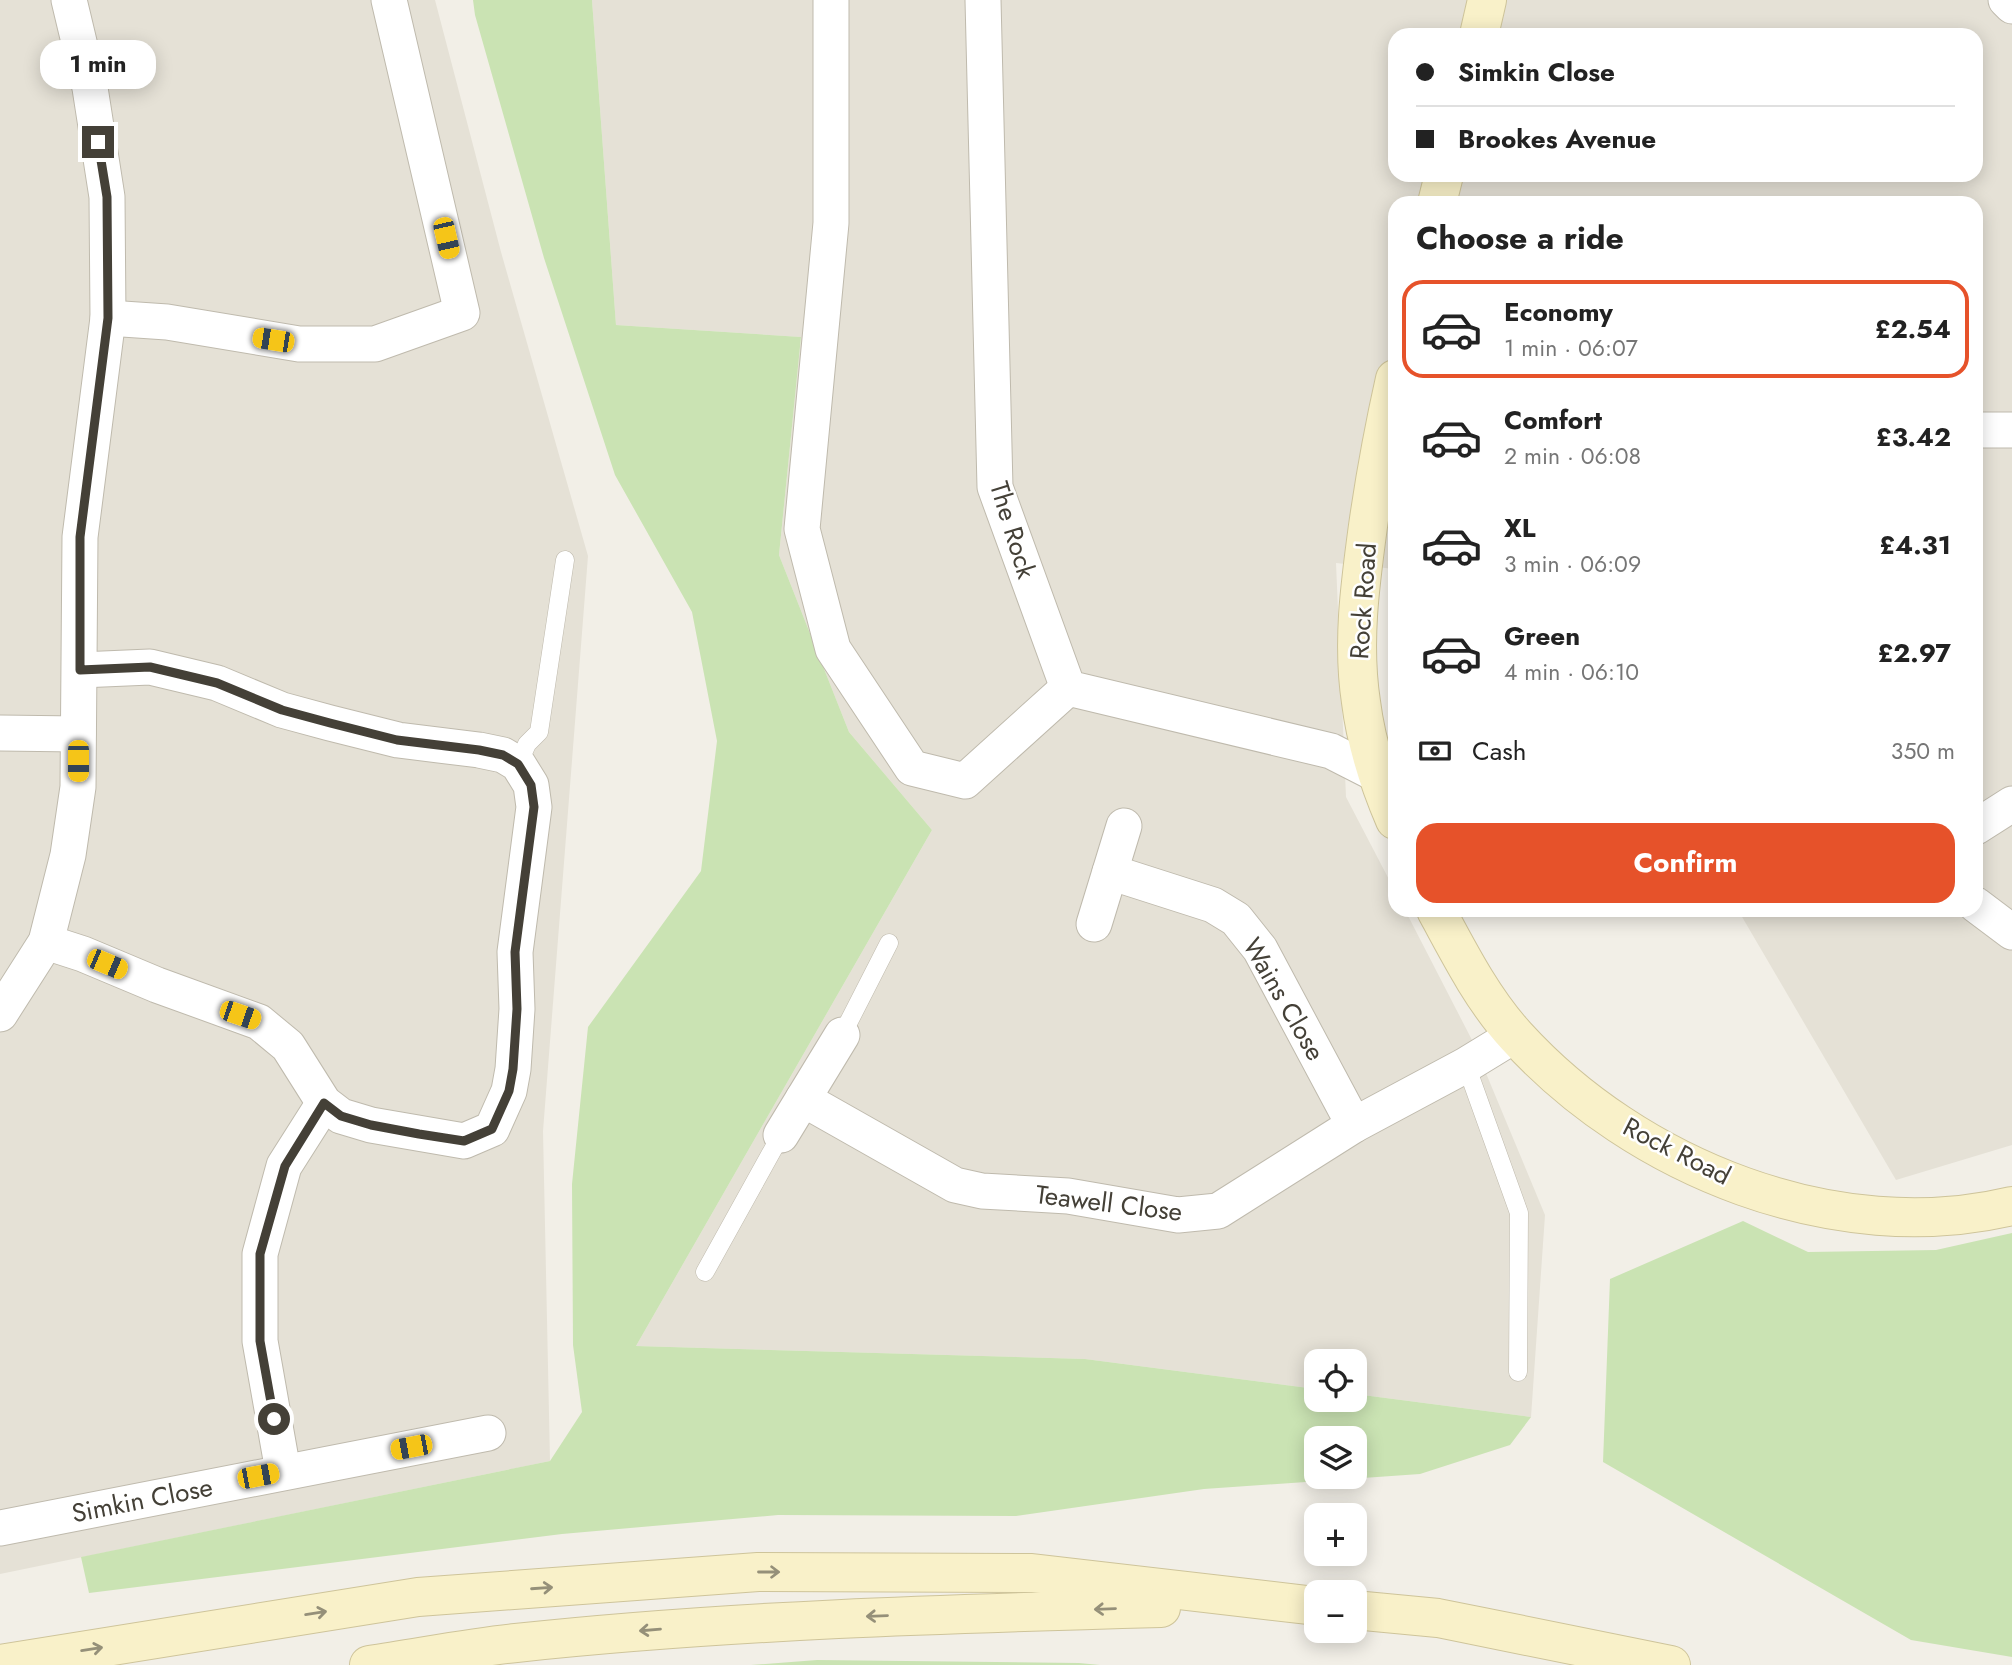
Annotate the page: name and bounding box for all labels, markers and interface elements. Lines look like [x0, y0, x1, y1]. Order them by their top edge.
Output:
callout: 1 min [40, 40, 156, 90]
text: 1 min [69, 47, 127, 81]
text: Simkin Close [1458, 53, 1615, 91]
text: Brookes Avenue [1458, 120, 1656, 158]
route end [82, 126, 114, 158]
car [432, 215, 461, 261]
text: Choose a ride [1416, 215, 1624, 261]
text: Economy [1504, 293, 1613, 331]
icon: car [1420, 298, 1483, 361]
text: £2.54 [1875, 310, 1951, 348]
car [251, 326, 296, 354]
text: 1 min · 06:07 [1504, 331, 1638, 365]
text: Comfort [1504, 401, 1602, 439]
icon: car [1420, 406, 1483, 469]
text: £3.42 [1876, 418, 1951, 456]
text: 2 min · 06:08 [1504, 439, 1641, 473]
street label: The Rock [980, 477, 1046, 584]
text: XL [1504, 509, 1536, 547]
icon: car [1420, 514, 1483, 577]
text: £4.31 [1879, 526, 1951, 564]
street label: Rock Road [1340, 542, 1386, 660]
text: 3 min · 06:09 [1504, 547, 1641, 581]
text: Green [1504, 617, 1580, 655]
icon: car [1420, 622, 1483, 685]
text: £2.97 [1877, 634, 1951, 672]
text: 4 min · 06:10 [1504, 655, 1639, 689]
icon: cash [1416, 732, 1454, 770]
text: Cash [1472, 732, 1526, 770]
text: 350 m [1891, 734, 1955, 768]
car [68, 740, 89, 782]
button: Confirm [1416, 823, 1955, 903]
street label: Wains Close [1233, 931, 1335, 1067]
car [84, 946, 131, 982]
car [217, 998, 264, 1032]
street label: Rock Road [1616, 1108, 1738, 1194]
street label: Teawell Close [1033, 1175, 1185, 1231]
map controls [1304, 1349, 1367, 1643]
button: locate [1304, 1349, 1367, 1412]
route start [258, 1403, 290, 1435]
button: layers [1304, 1426, 1367, 1489]
car [389, 1433, 434, 1461]
car [236, 1462, 281, 1490]
street label: Simkin Close [68, 1468, 216, 1532]
button: + [1304, 1503, 1367, 1566]
one-way arrow [757, 1565, 780, 1579]
button: − [1304, 1580, 1367, 1643]
one-way arrow [530, 1581, 553, 1594]
one-way arrow [1094, 1602, 1117, 1616]
one-way arrow [304, 1606, 327, 1619]
one-way arrow [866, 1609, 889, 1622]
one-way arrow [640, 1624, 662, 1637]
one-way arrow [80, 1642, 102, 1655]

